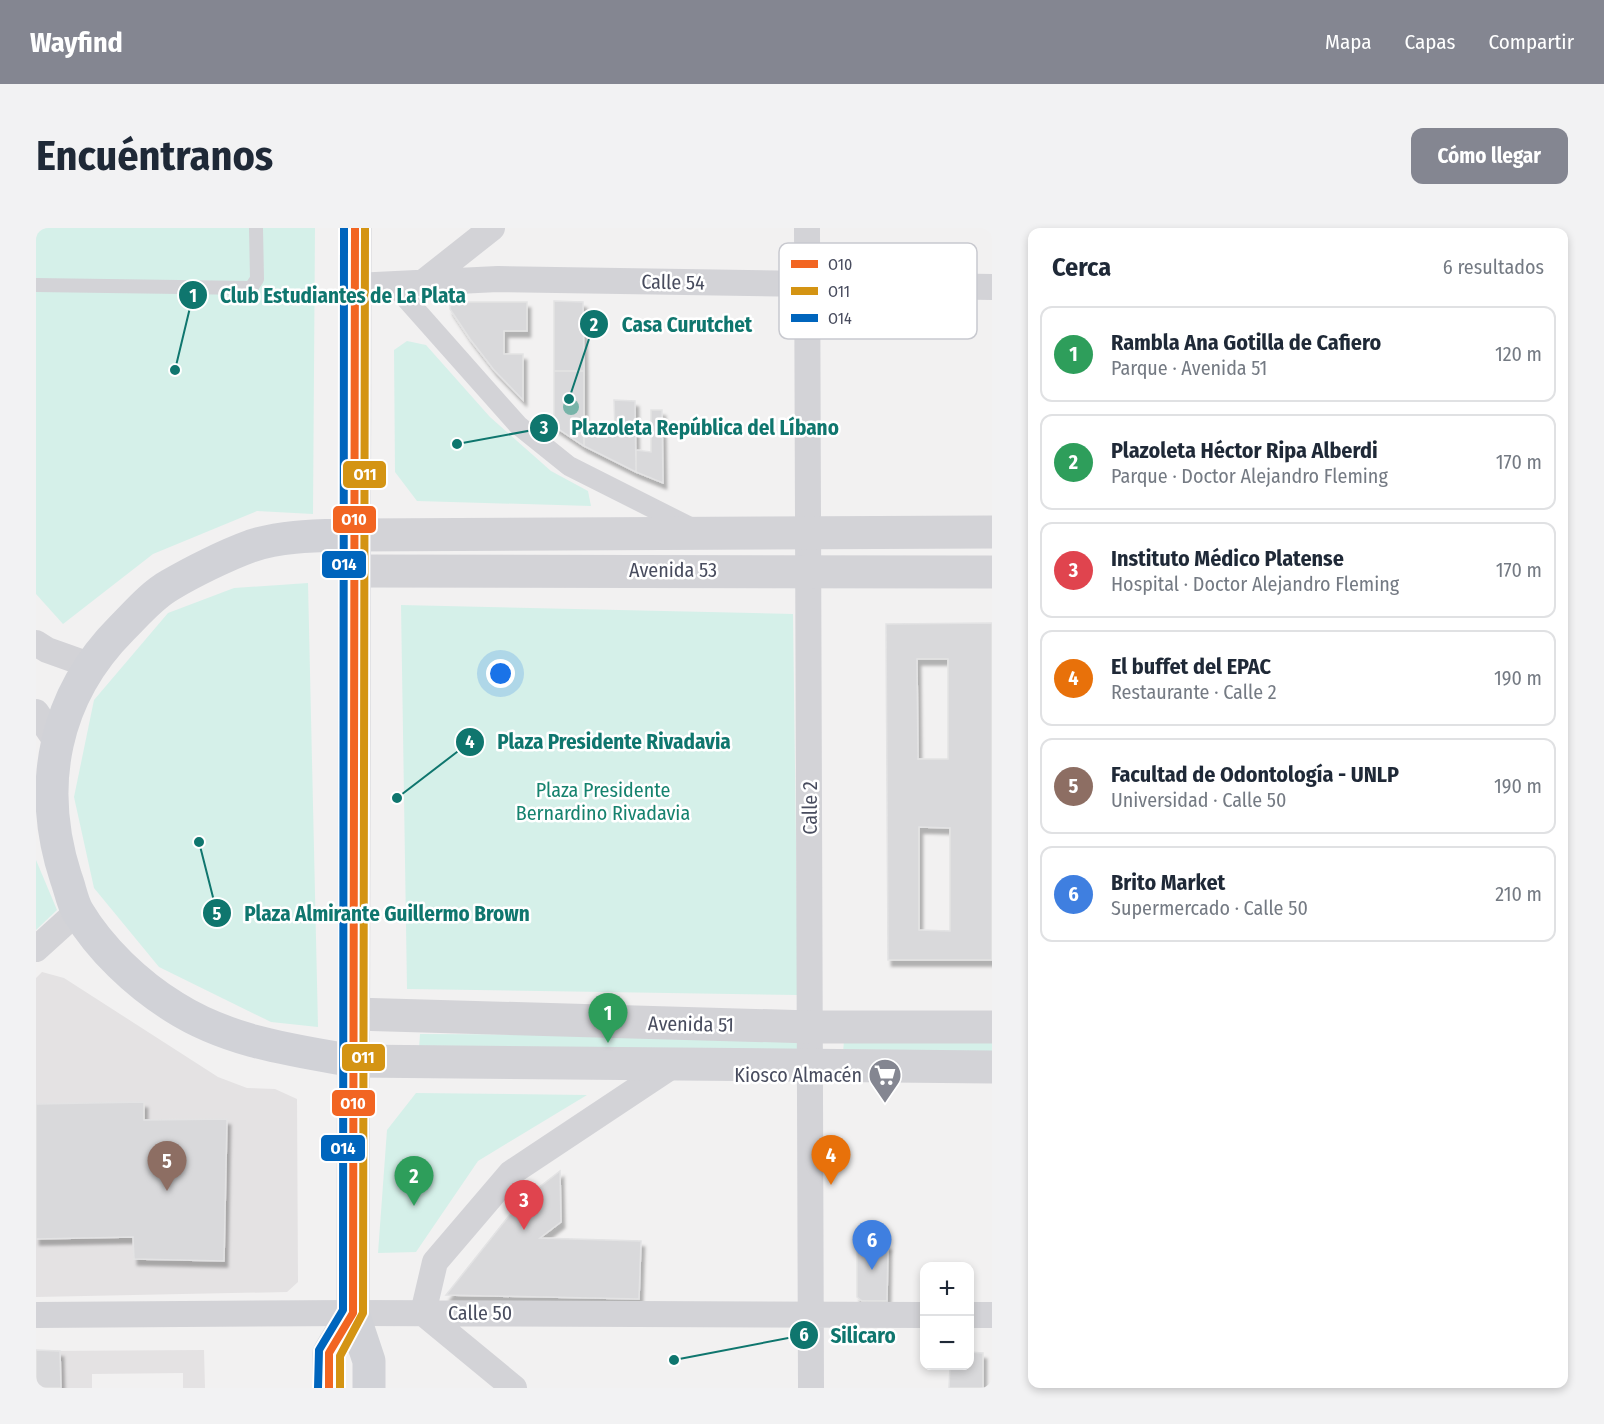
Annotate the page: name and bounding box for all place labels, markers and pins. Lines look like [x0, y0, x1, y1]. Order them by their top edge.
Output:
callout: Club Estudiantes de La Plata [178, 276, 478, 315]
callout: Casa Curutchet [579, 305, 764, 344]
callout: Plazoleta República del Líbano [529, 408, 851, 447]
callout: Plaza Presidente Rivadavia [455, 722, 742, 761]
callout: Plaza Almirante Guillermo Brown [202, 894, 541, 933]
pin: 1 [588, 994, 628, 1043]
supermarket icon: Kiosco Almacén [867, 1057, 903, 1104]
place label: Kiosco Almacén [734, 1063, 862, 1087]
pin: 4 [812, 1136, 850, 1185]
pin: 5 [148, 1142, 186, 1191]
pin: 2 [394, 1156, 434, 1206]
pin: 3 [504, 1180, 544, 1230]
pin: 6 [852, 1220, 892, 1270]
callout: Silicaro [789, 1316, 908, 1355]

